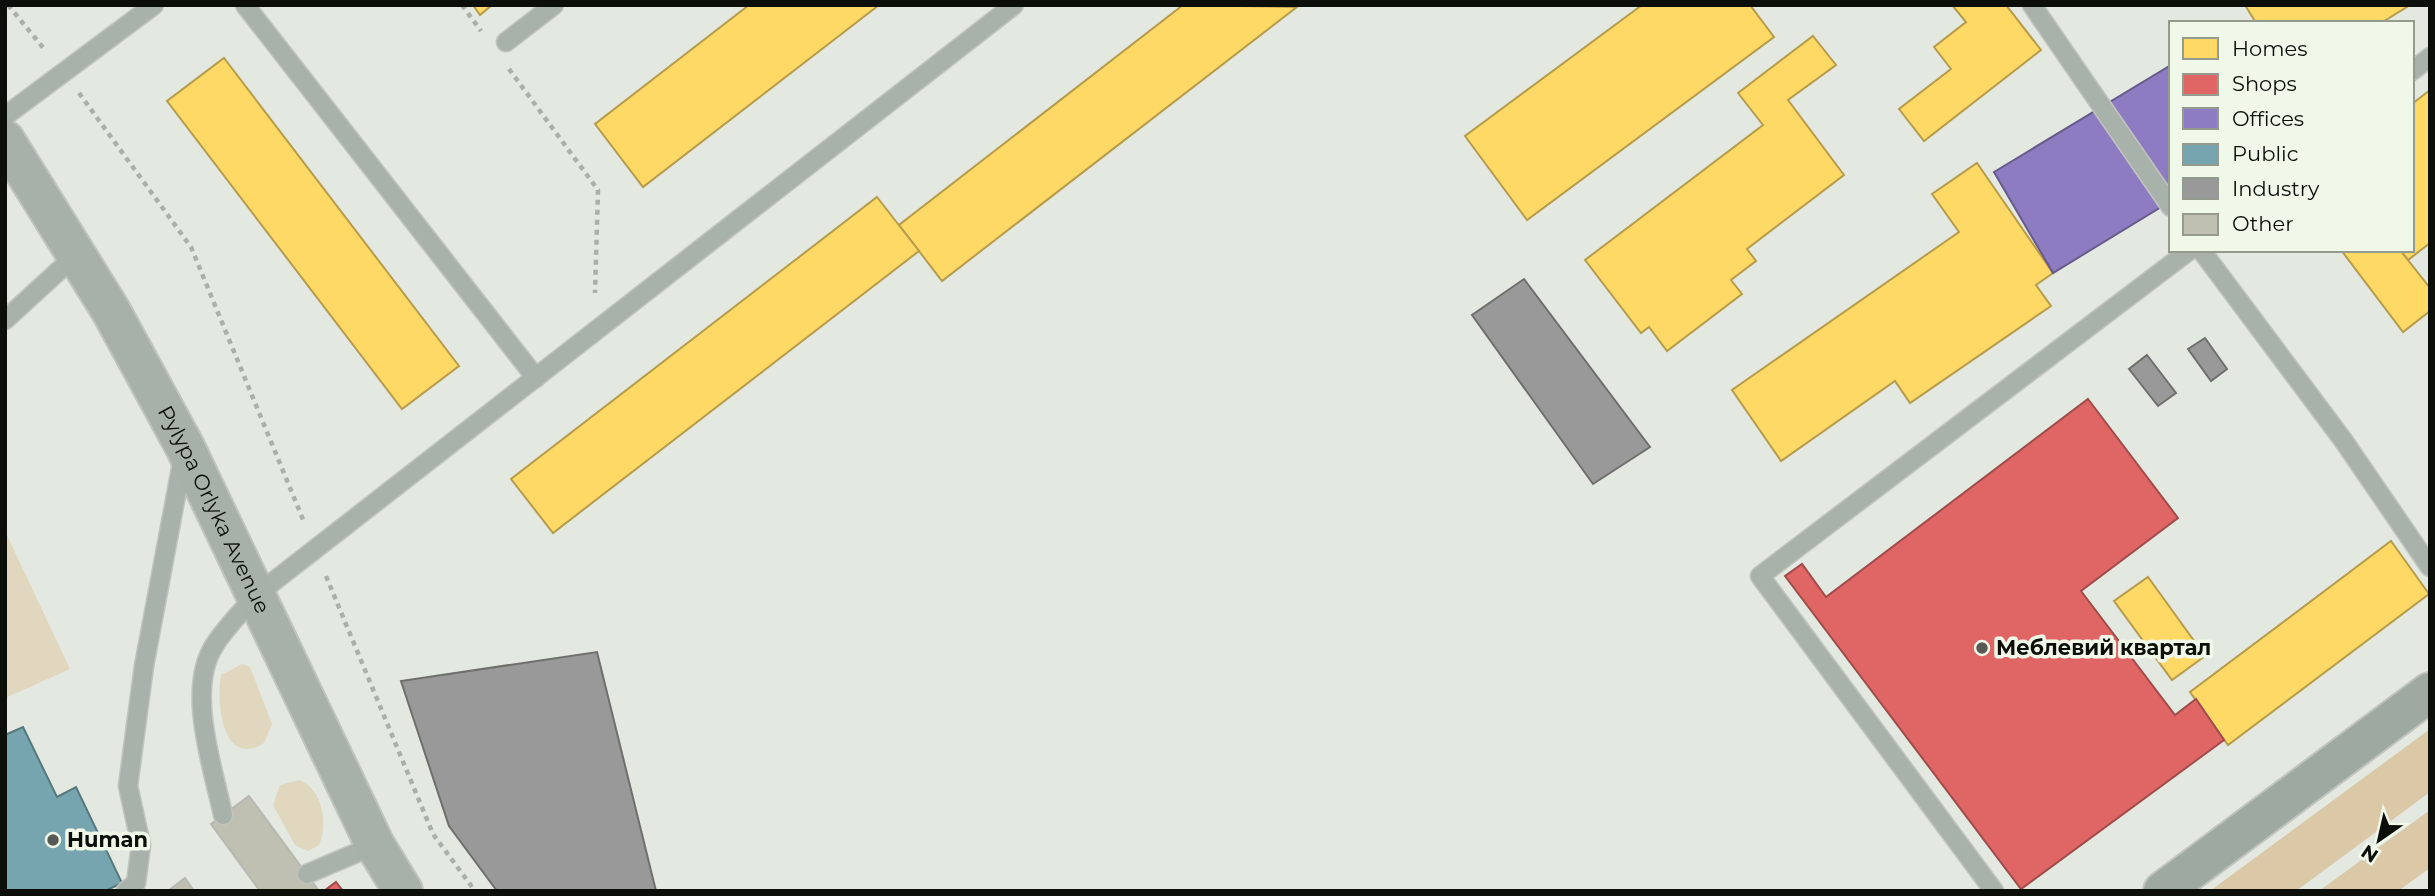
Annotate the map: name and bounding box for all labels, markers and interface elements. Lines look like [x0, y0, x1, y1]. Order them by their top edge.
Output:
legend [2169, 21, 2414, 252]
text: Homes [2232, 36, 2307, 61]
text: Shops [2232, 71, 2297, 96]
text: Offices [2232, 106, 2304, 131]
text: Public [2232, 141, 2299, 166]
text: Industry [2232, 176, 2320, 201]
text: Other [2232, 211, 2294, 236]
street label: Pylypa Orlyka Avenue [153, 401, 276, 617]
place label: Меблевий квартал [1996, 635, 2211, 660]
marker: Меблевий квартал [1974, 640, 1990, 656]
north arrow [2344, 805, 2414, 875]
place label: Human [67, 827, 148, 852]
marker: Human [45, 832, 61, 848]
text: N [2357, 840, 2383, 868]

